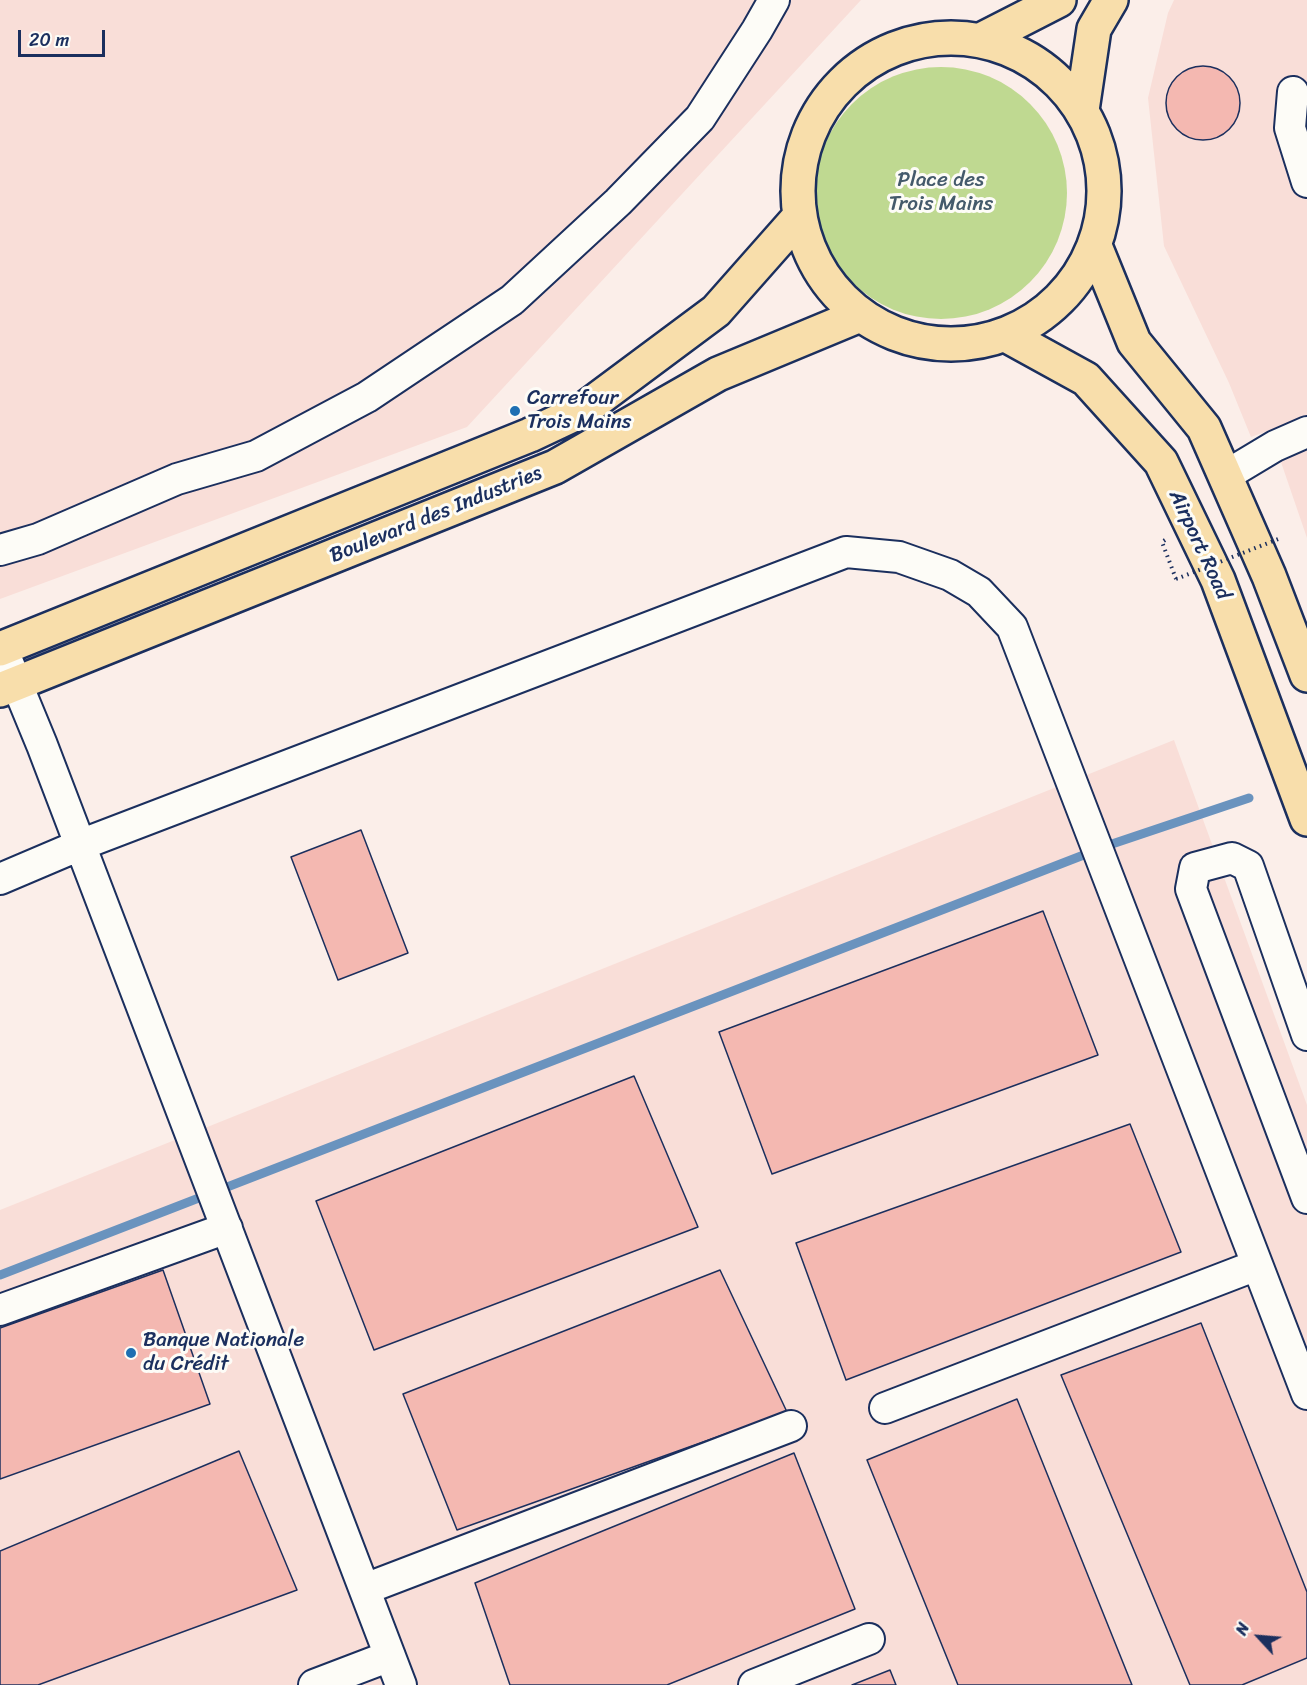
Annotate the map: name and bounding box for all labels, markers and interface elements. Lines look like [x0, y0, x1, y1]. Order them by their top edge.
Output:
scale bar [21, 18, 108, 56]
text: 20 m [29, 24, 69, 56]
park label: Place des Trois Mains [889, 168, 993, 218]
place label: Carrefour Trois Mains [527, 386, 631, 436]
marker: Carrefour Trois Mains [508, 404, 522, 418]
street label: Boulevard des Industries [326, 461, 546, 569]
street label: Airport Road [1163, 486, 1235, 604]
place label: Banque Nationale du Crédit [143, 1328, 304, 1378]
marker: Banque Nationale du Crédit [124, 1346, 138, 1360]
north arrow [1229, 1607, 1289, 1667]
text: N [1227, 1618, 1258, 1640]

